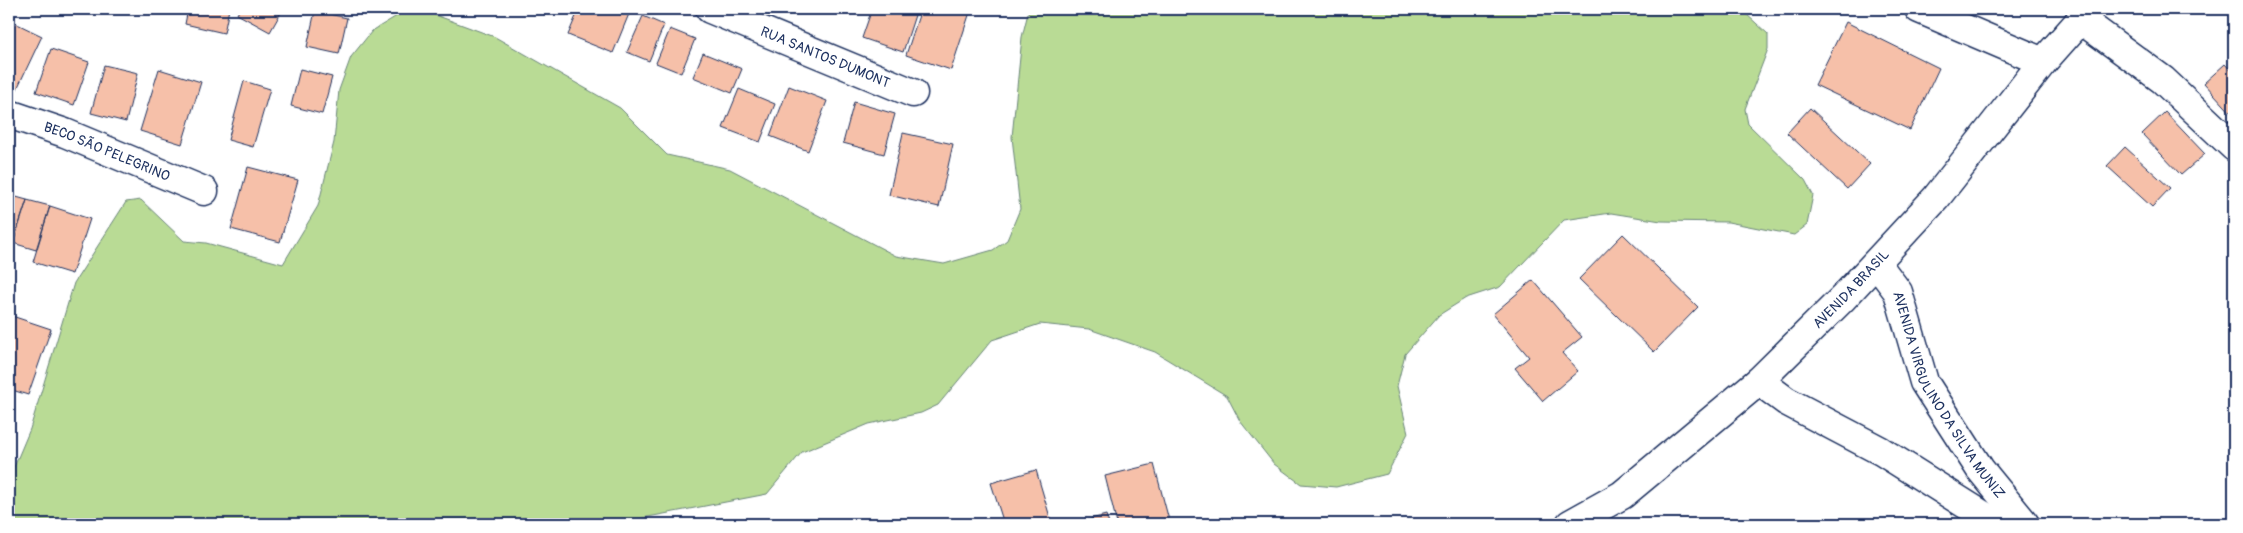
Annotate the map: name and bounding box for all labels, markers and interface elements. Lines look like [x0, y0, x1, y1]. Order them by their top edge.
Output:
street label: RUA SANTOS DUMONT [758, 22, 893, 91]
street label: BECO SÃO PELEGRINO [42, 118, 173, 184]
street label: AVENIDA BRASIL [1809, 246, 1893, 332]
street label: AVENIDA VIRGULINO DA SILVA MUNIZ [1890, 289, 2009, 502]

